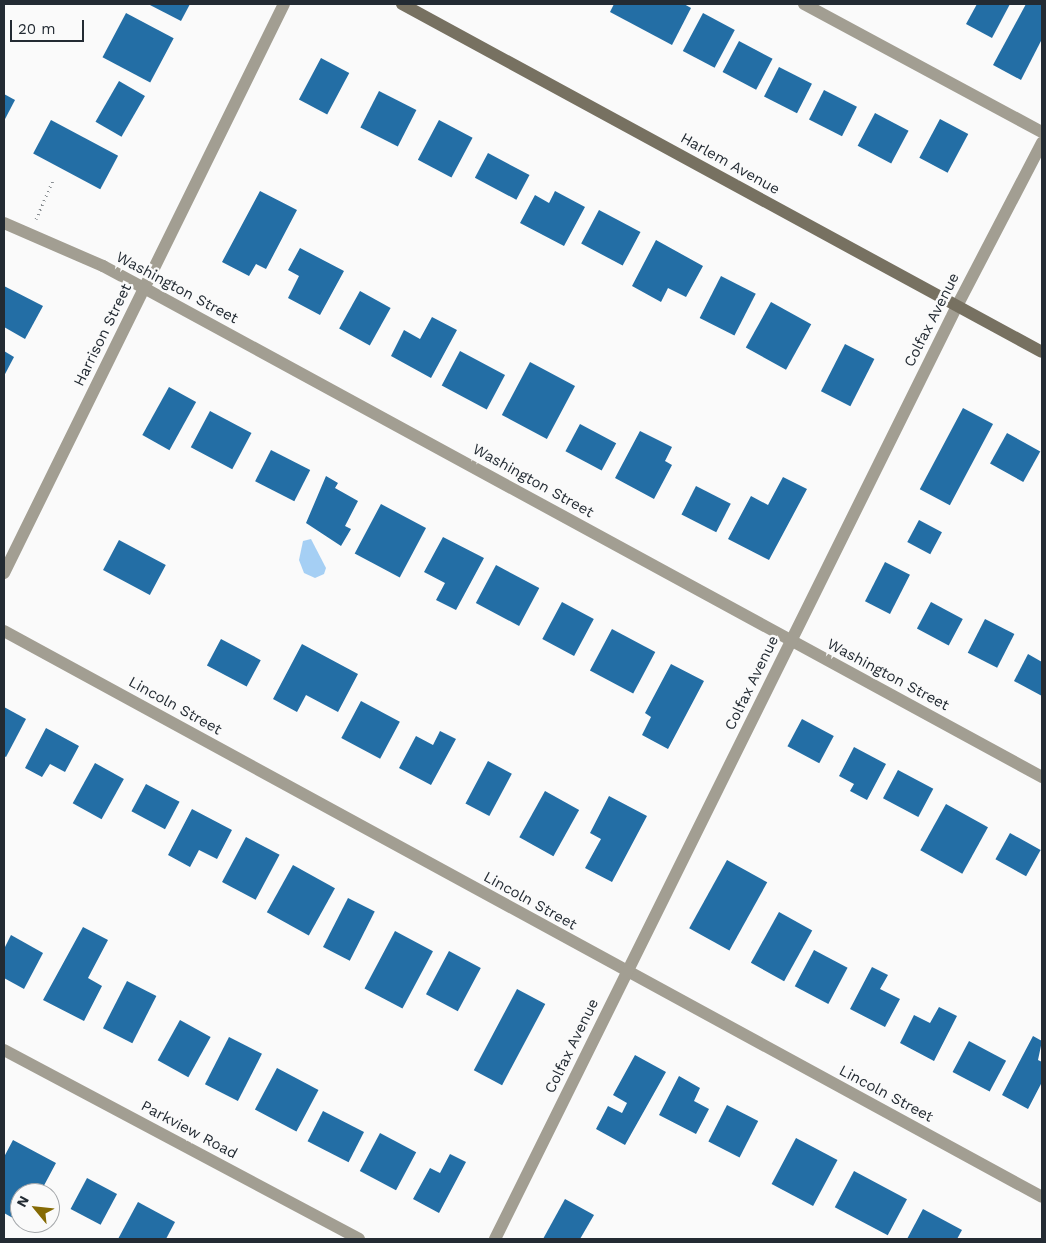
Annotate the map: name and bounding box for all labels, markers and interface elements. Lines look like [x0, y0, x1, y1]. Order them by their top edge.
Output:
scale bar [12, 10, 86, 42]
text: 20 m [18, 20, 56, 38]
street label: Harlem Avenue [677, 129, 783, 199]
street label: Washington Street [113, 248, 241, 328]
street label: Colfax Avenue [900, 270, 964, 370]
street label: Harrison Street [70, 281, 136, 389]
street label: Washington Street [469, 440, 597, 522]
street label: Colfax Avenue [721, 632, 783, 734]
street label: Washington Street [824, 635, 952, 715]
street label: Lincoln Street [125, 673, 225, 739]
street label: Lincoln Street [480, 868, 580, 934]
street label: Colfax Avenue [541, 995, 603, 1097]
street label: Lincoln Street [836, 1062, 936, 1126]
street label: Parkview Road [138, 1097, 240, 1163]
north arrow [10, 1183, 60, 1233]
text: N [13, 1193, 32, 1210]

